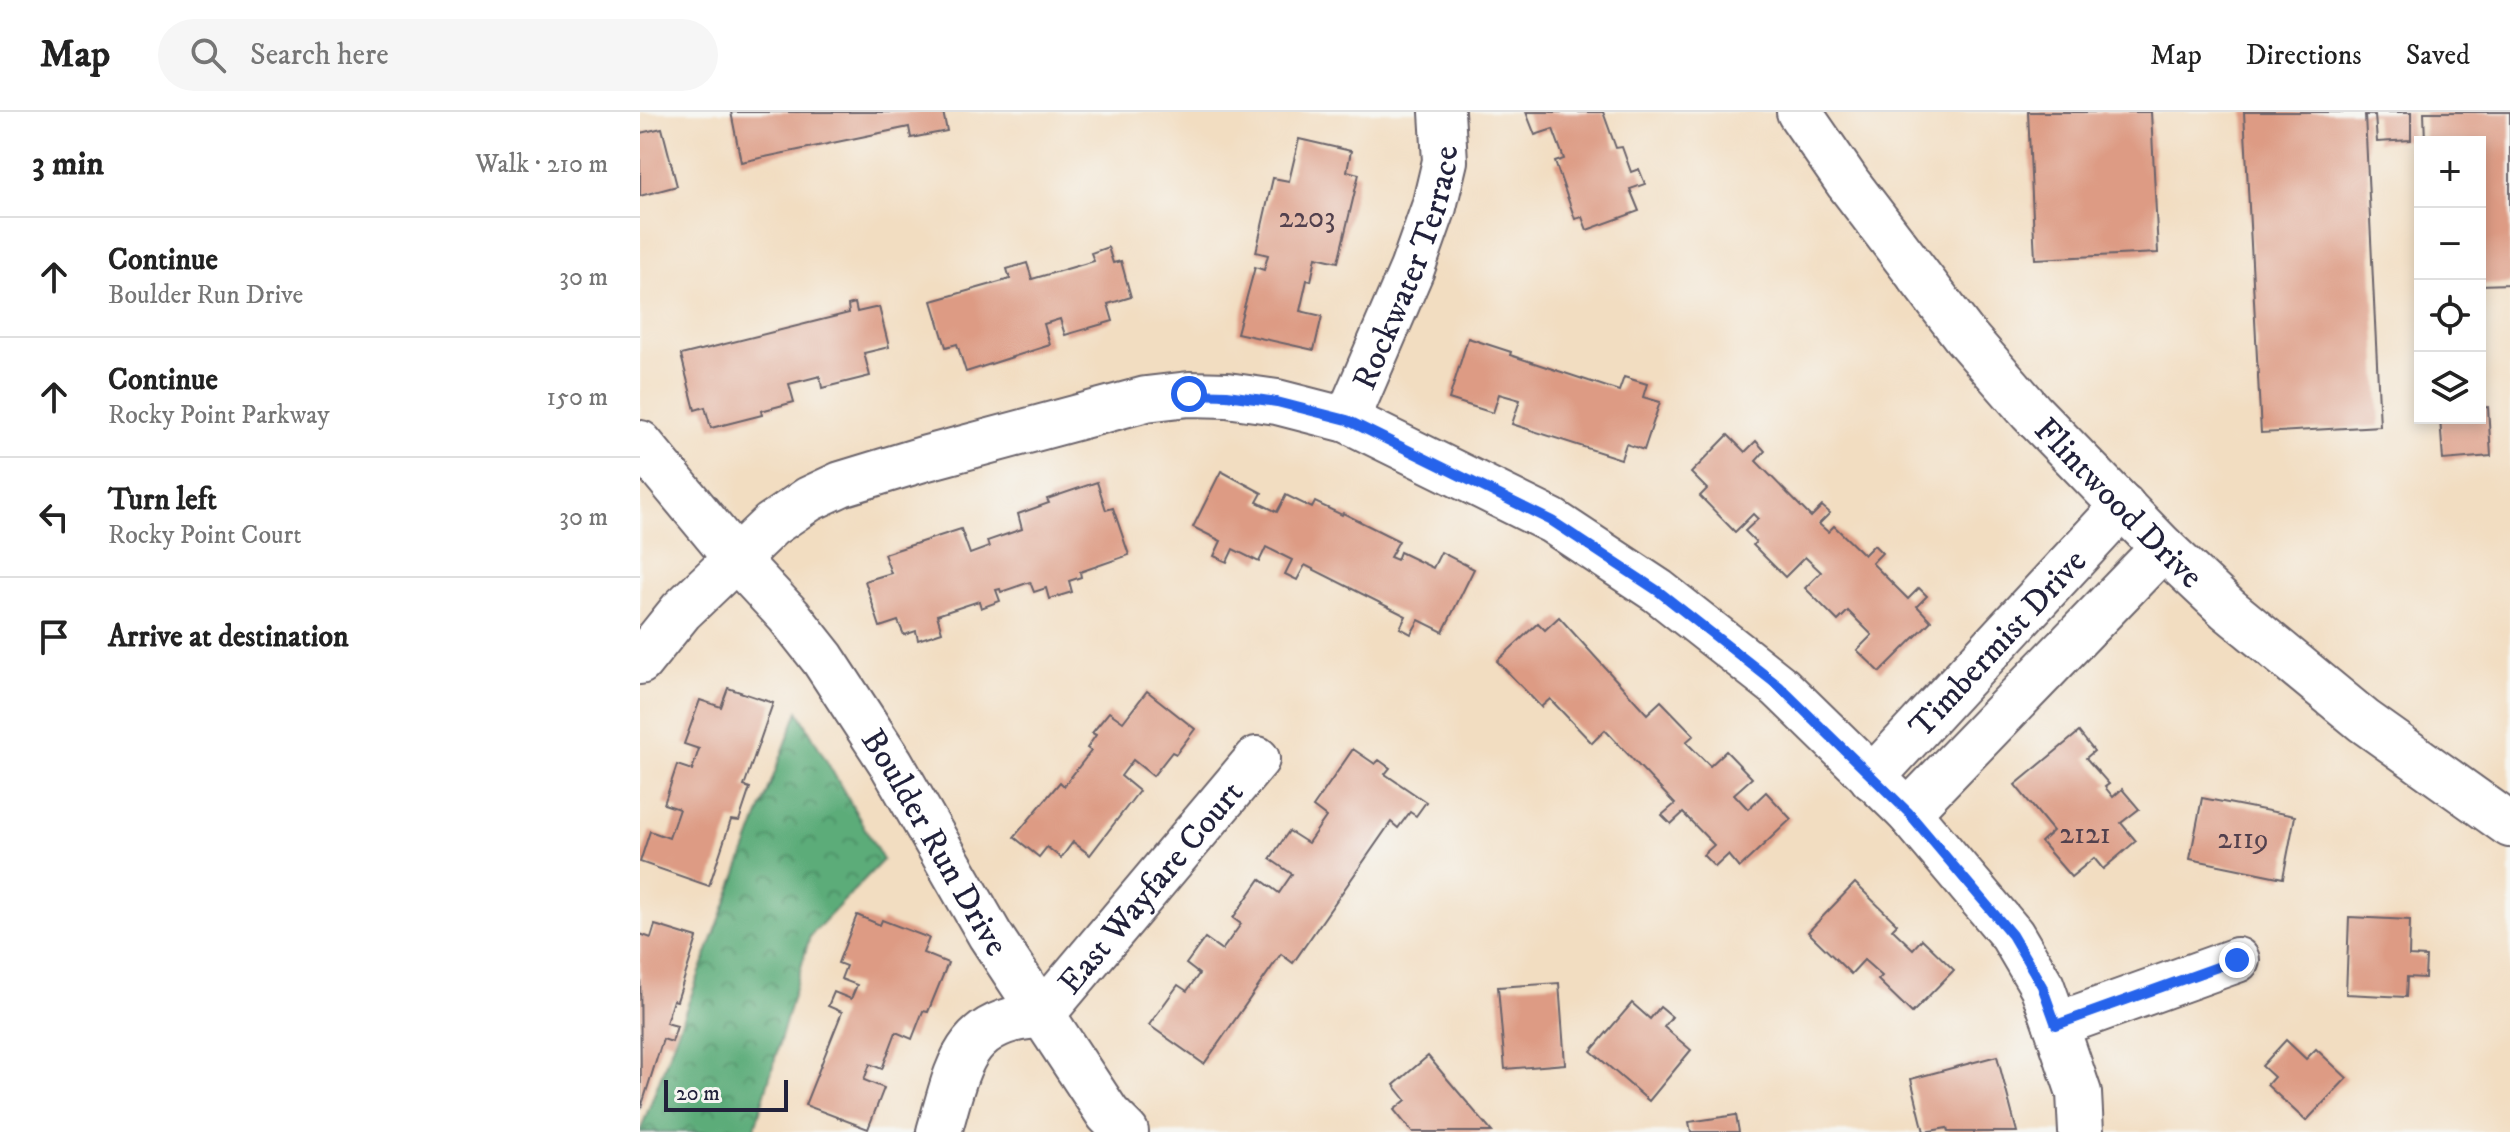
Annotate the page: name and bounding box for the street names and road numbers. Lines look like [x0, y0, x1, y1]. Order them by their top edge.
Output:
street label: Rockwater Terrace [1344, 145, 1468, 396]
street label: Flintwood Drive [2025, 409, 2211, 598]
street label: Timbermist Drive [1901, 541, 2096, 747]
street label: Boulder Run Drive [851, 721, 1017, 964]
street label: East Wayfare Court [1050, 773, 1253, 1003]

